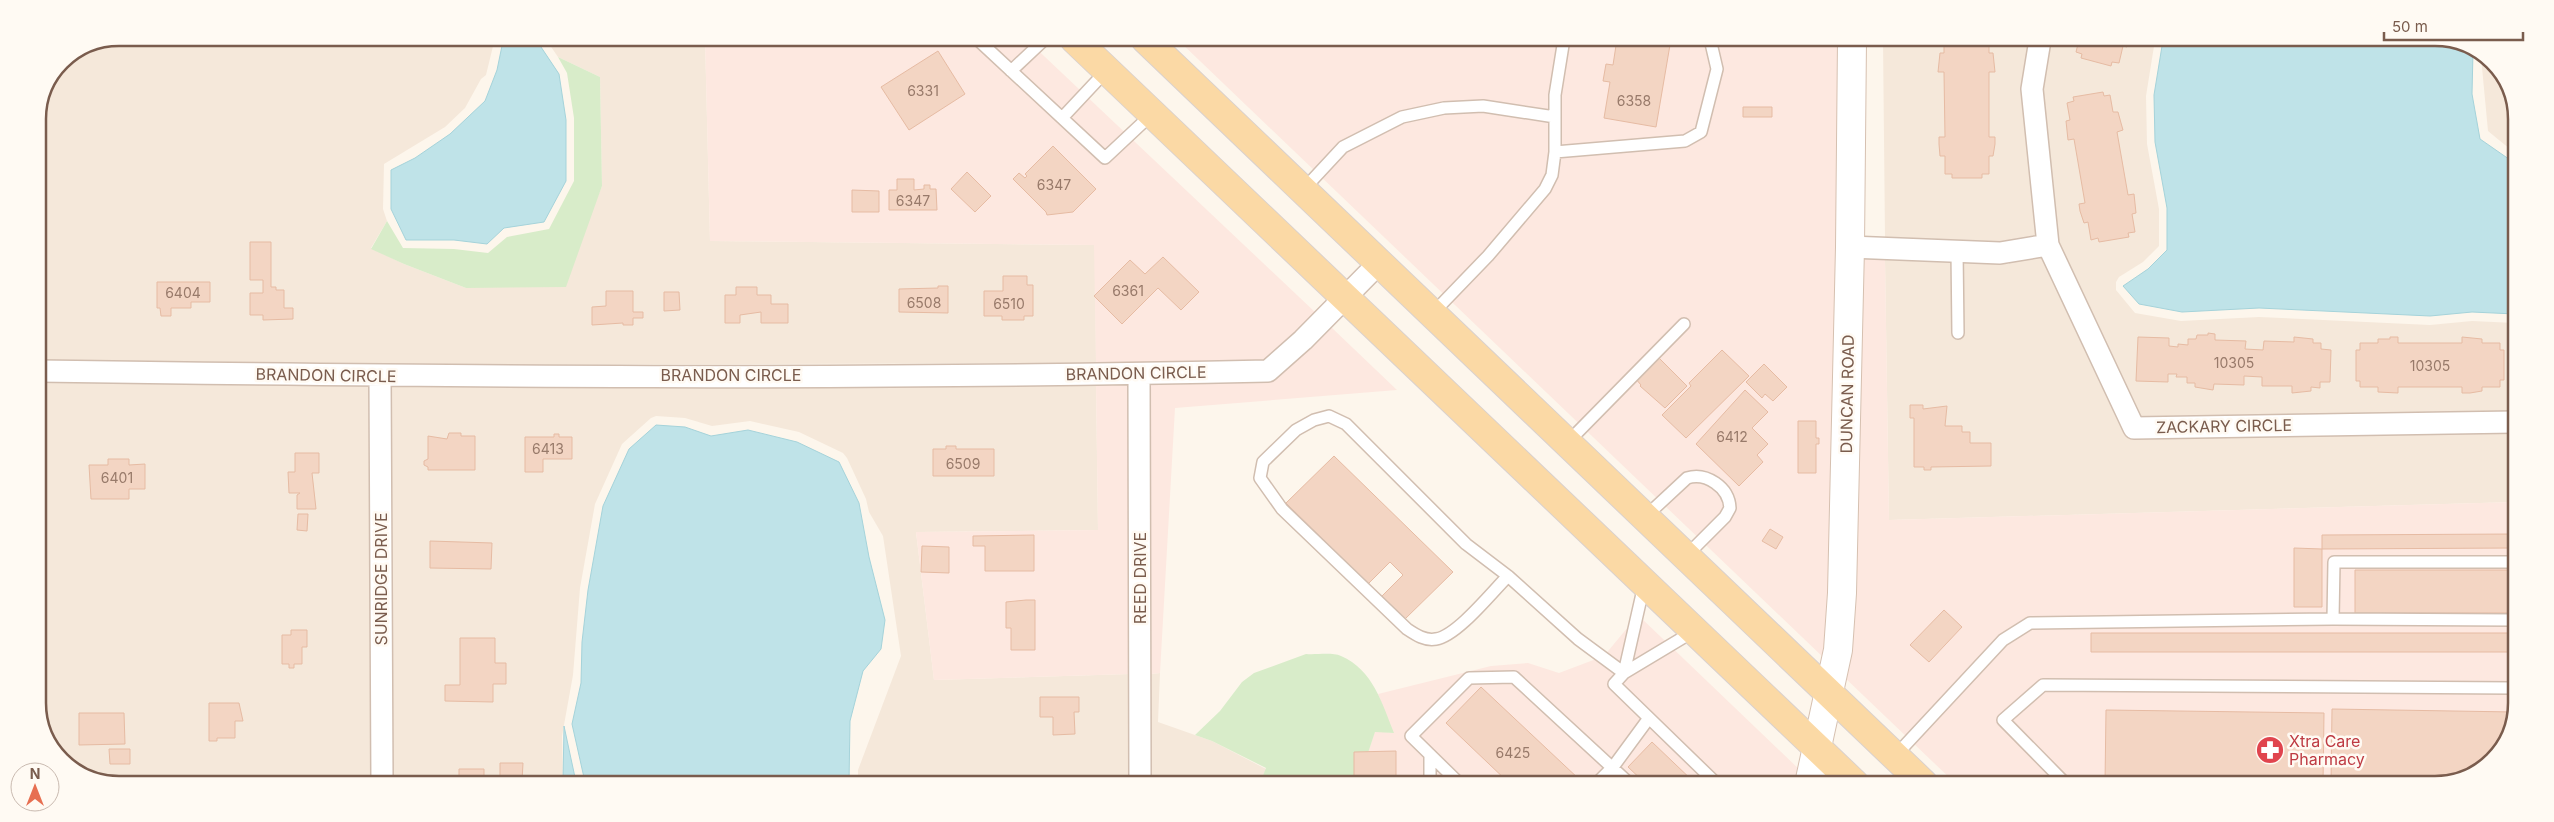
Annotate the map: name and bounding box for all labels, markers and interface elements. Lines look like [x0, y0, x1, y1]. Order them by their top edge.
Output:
scale bar [2384, 10, 2523, 42]
text: 50 m [2392, 17, 2428, 36]
house number: 6331 [907, 82, 939, 99]
house number: 6358 [1617, 92, 1651, 109]
house number: 6347 [1037, 176, 1071, 193]
house number: 6347 [896, 192, 930, 209]
house number: 6361 [1112, 282, 1144, 299]
house number: 6404 [165, 284, 201, 301]
house number: 6508 [907, 294, 941, 311]
house number: 6510 [993, 295, 1025, 312]
street label: DUNCAN ROAD [1836, 334, 1858, 454]
house number: 10305 [2214, 354, 2254, 371]
house number: 10305 [2410, 357, 2450, 374]
street label: BRANDON CIRCLE [1065, 362, 1207, 384]
street label: BRANDON CIRCLE [255, 364, 397, 386]
street label: BRANDON CIRCLE [661, 365, 801, 385]
street label: ZACKARY CIRCLE [2156, 415, 2292, 437]
house number: 6412 [1716, 428, 1748, 445]
house number: 6413 [532, 440, 564, 457]
house number: 6509 [946, 455, 980, 472]
house number: 6401 [101, 469, 133, 486]
street label: SUNRIDGE DRIVE [371, 512, 391, 646]
street label: REED DRIVE [1130, 532, 1150, 624]
place label: Xtra Care Pharmacy [2289, 731, 2365, 769]
pharmacy icon: Xtra Care Pharmacy [2255, 735, 2285, 765]
house number: 6425 [1496, 744, 1530, 761]
north arrow [10, 762, 60, 812]
text: N [30, 765, 40, 782]

